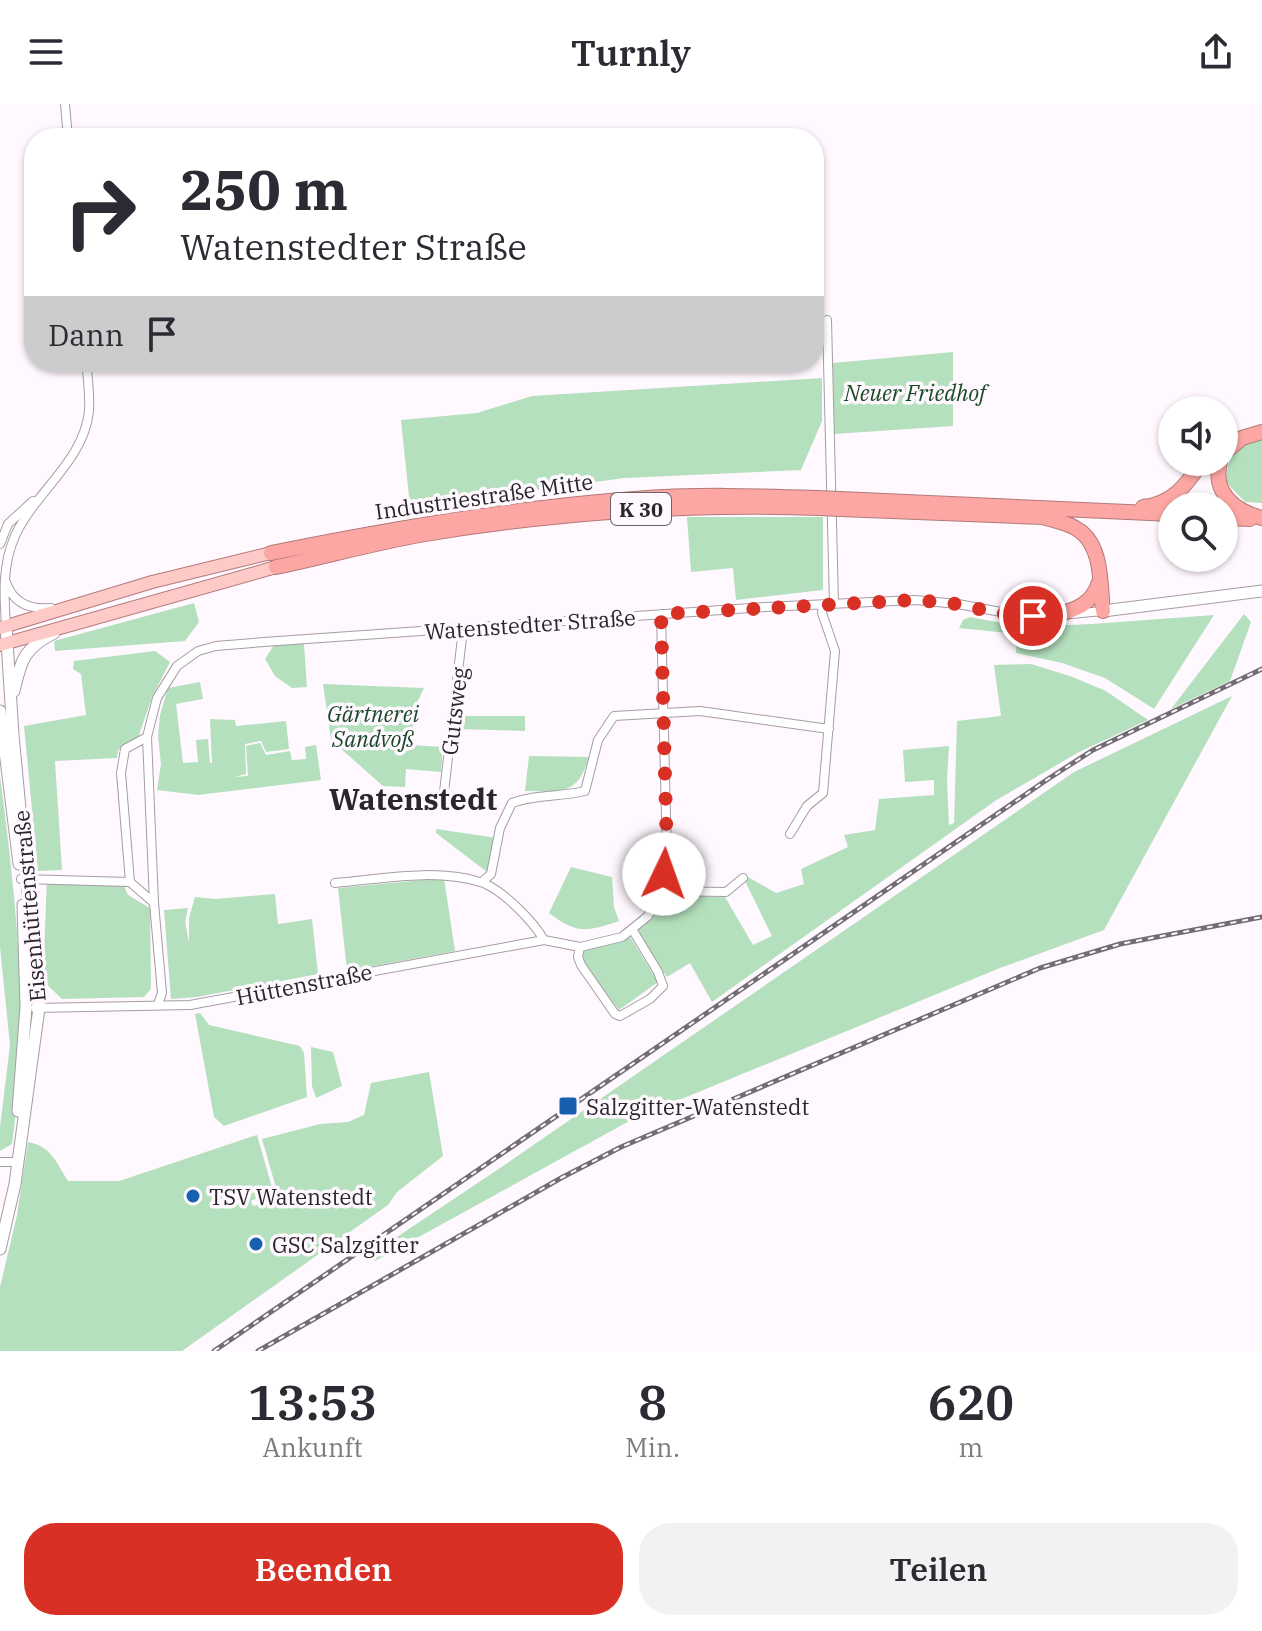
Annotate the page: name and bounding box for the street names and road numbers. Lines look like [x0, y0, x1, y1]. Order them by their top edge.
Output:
street label: Industriestraße Mitte [373, 466, 595, 526]
road number: K 30 [611, 493, 671, 525]
street label: Watenstedter Straße [423, 602, 637, 646]
street label: Gutsweg [434, 665, 474, 757]
street label: Eisenhüttenstraße [6, 809, 52, 1003]
street label: Hüttenstraße [233, 957, 375, 1011]

